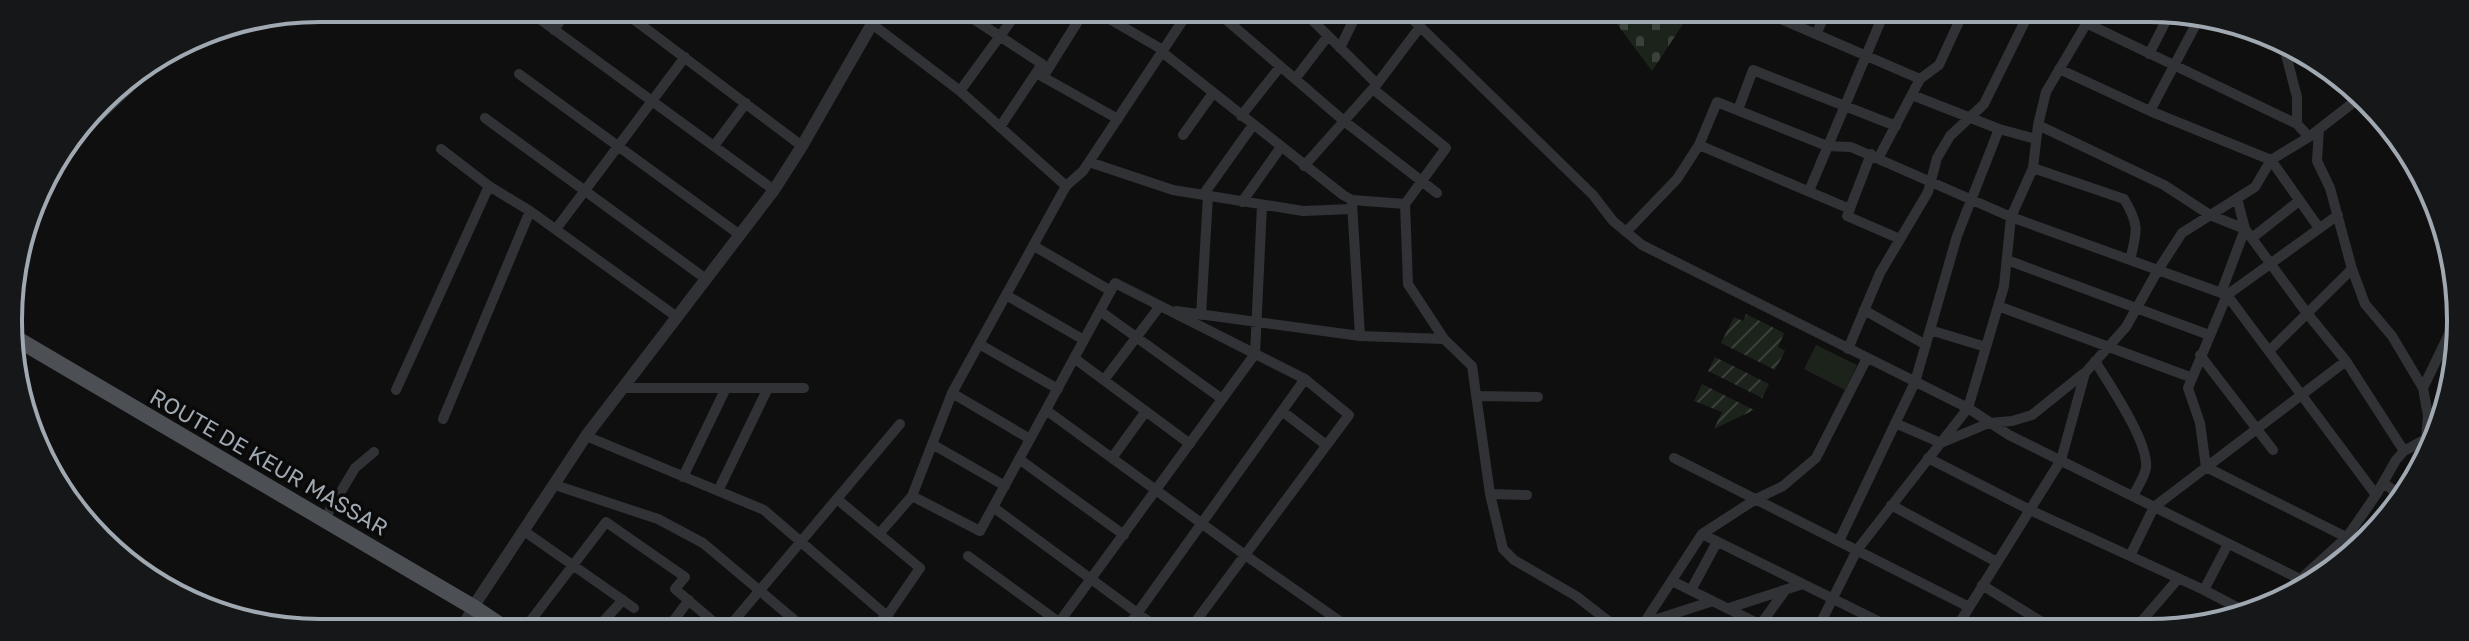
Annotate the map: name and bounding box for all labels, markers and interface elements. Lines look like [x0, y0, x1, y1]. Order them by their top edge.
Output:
street label: ROUTE DE KEUR MASSAR [145, 382, 393, 541]

